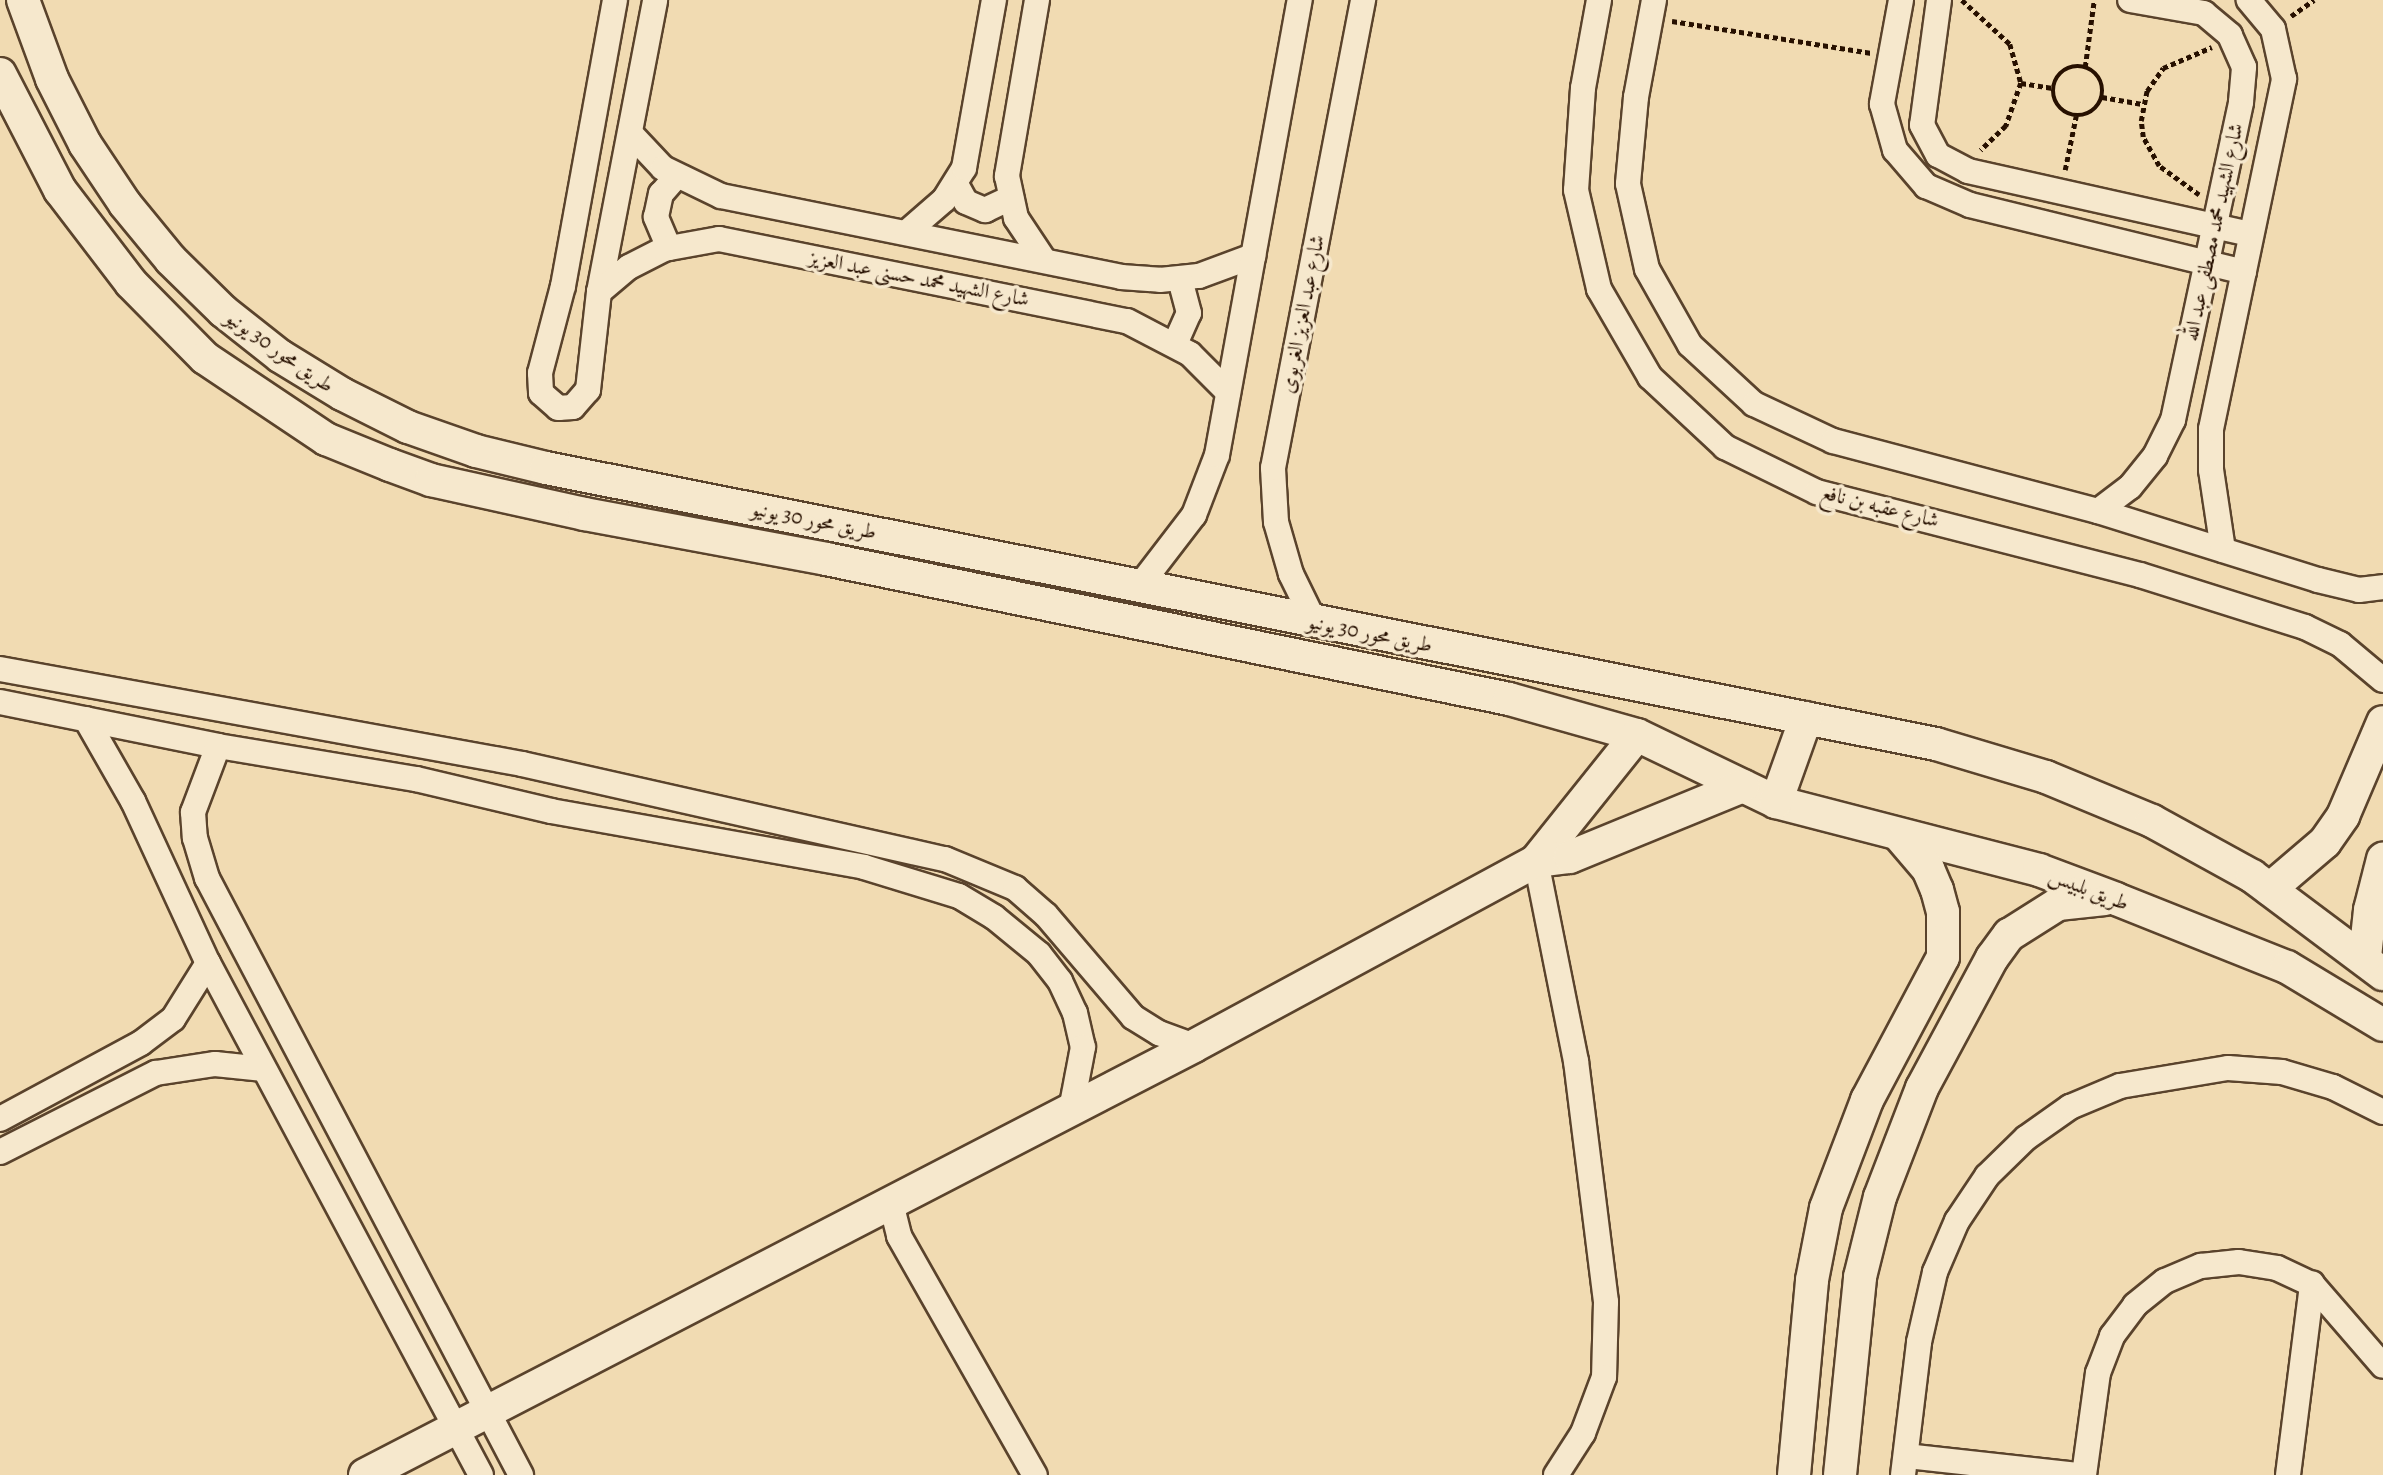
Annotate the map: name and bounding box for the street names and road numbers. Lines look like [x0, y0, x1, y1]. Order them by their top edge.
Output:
street label: شارع الشهيد محمد مصطفى عبد الله [2178, 121, 2248, 343]
street label: شارع عبد العزيز الغربوى [1274, 233, 1330, 395]
street label: شارع الشهيد محمد حسنى عبد العزيز [807, 244, 1031, 312]
street label: طريق محور 30 يونيو [221, 304, 339, 398]
street label: شارع عقبه بن نافع [1818, 479, 1942, 533]
street label: طريق محور 30 يونيو [749, 496, 879, 544]
street label: طريق محور 30 يونيو [1305, 609, 1435, 657]
street label: طريق بلبيس [2045, 862, 2133, 916]

